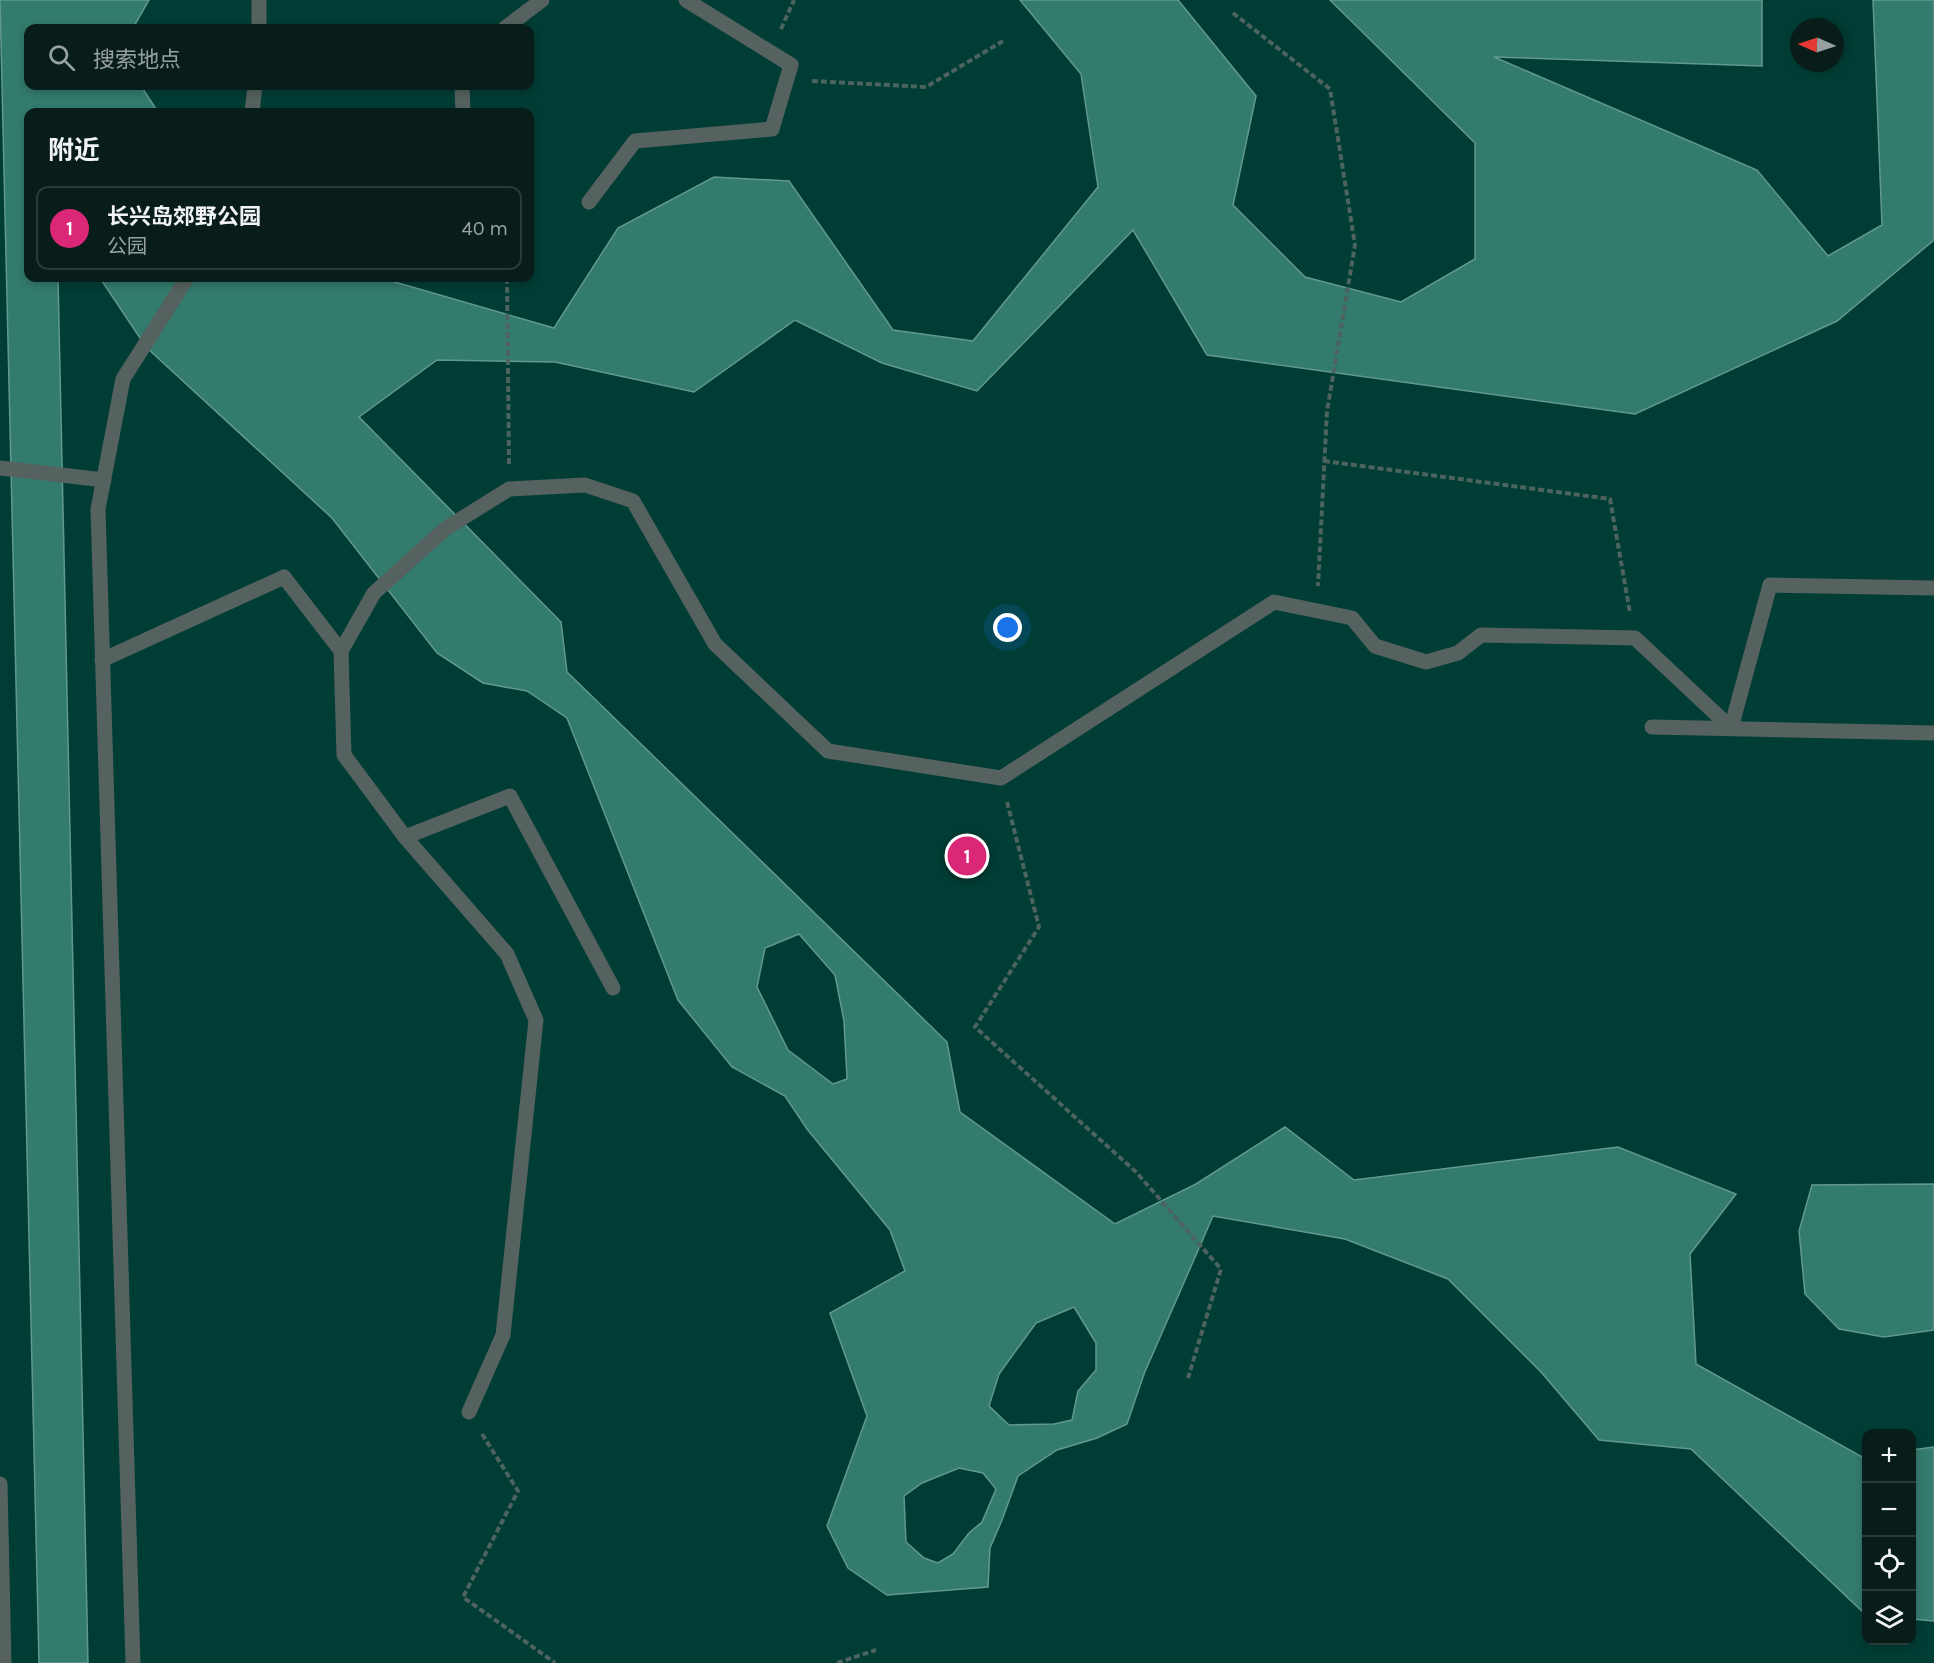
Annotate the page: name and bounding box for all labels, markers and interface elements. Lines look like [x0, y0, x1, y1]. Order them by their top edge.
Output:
north arrow [1790, 18, 1844, 72]
search box [24, 24, 534, 90]
icon: search [45, 41, 78, 74]
text: 搜索地点 [93, 47, 181, 73]
text: 附近 [48, 135, 100, 166]
text: 长兴岛郊野公园 [107, 204, 261, 230]
text: 1 [66, 217, 73, 240]
text: 40 m [462, 217, 508, 240]
text: 公园 [107, 235, 147, 258]
your location [993, 613, 1022, 642]
pin: 1 [948, 834, 986, 878]
map controls [1862, 1429, 1916, 1645]
button: + [1862, 1429, 1916, 1483]
button: − [1862, 1483, 1916, 1537]
button: locate [1862, 1537, 1916, 1591]
button: layers [1862, 1591, 1916, 1645]

